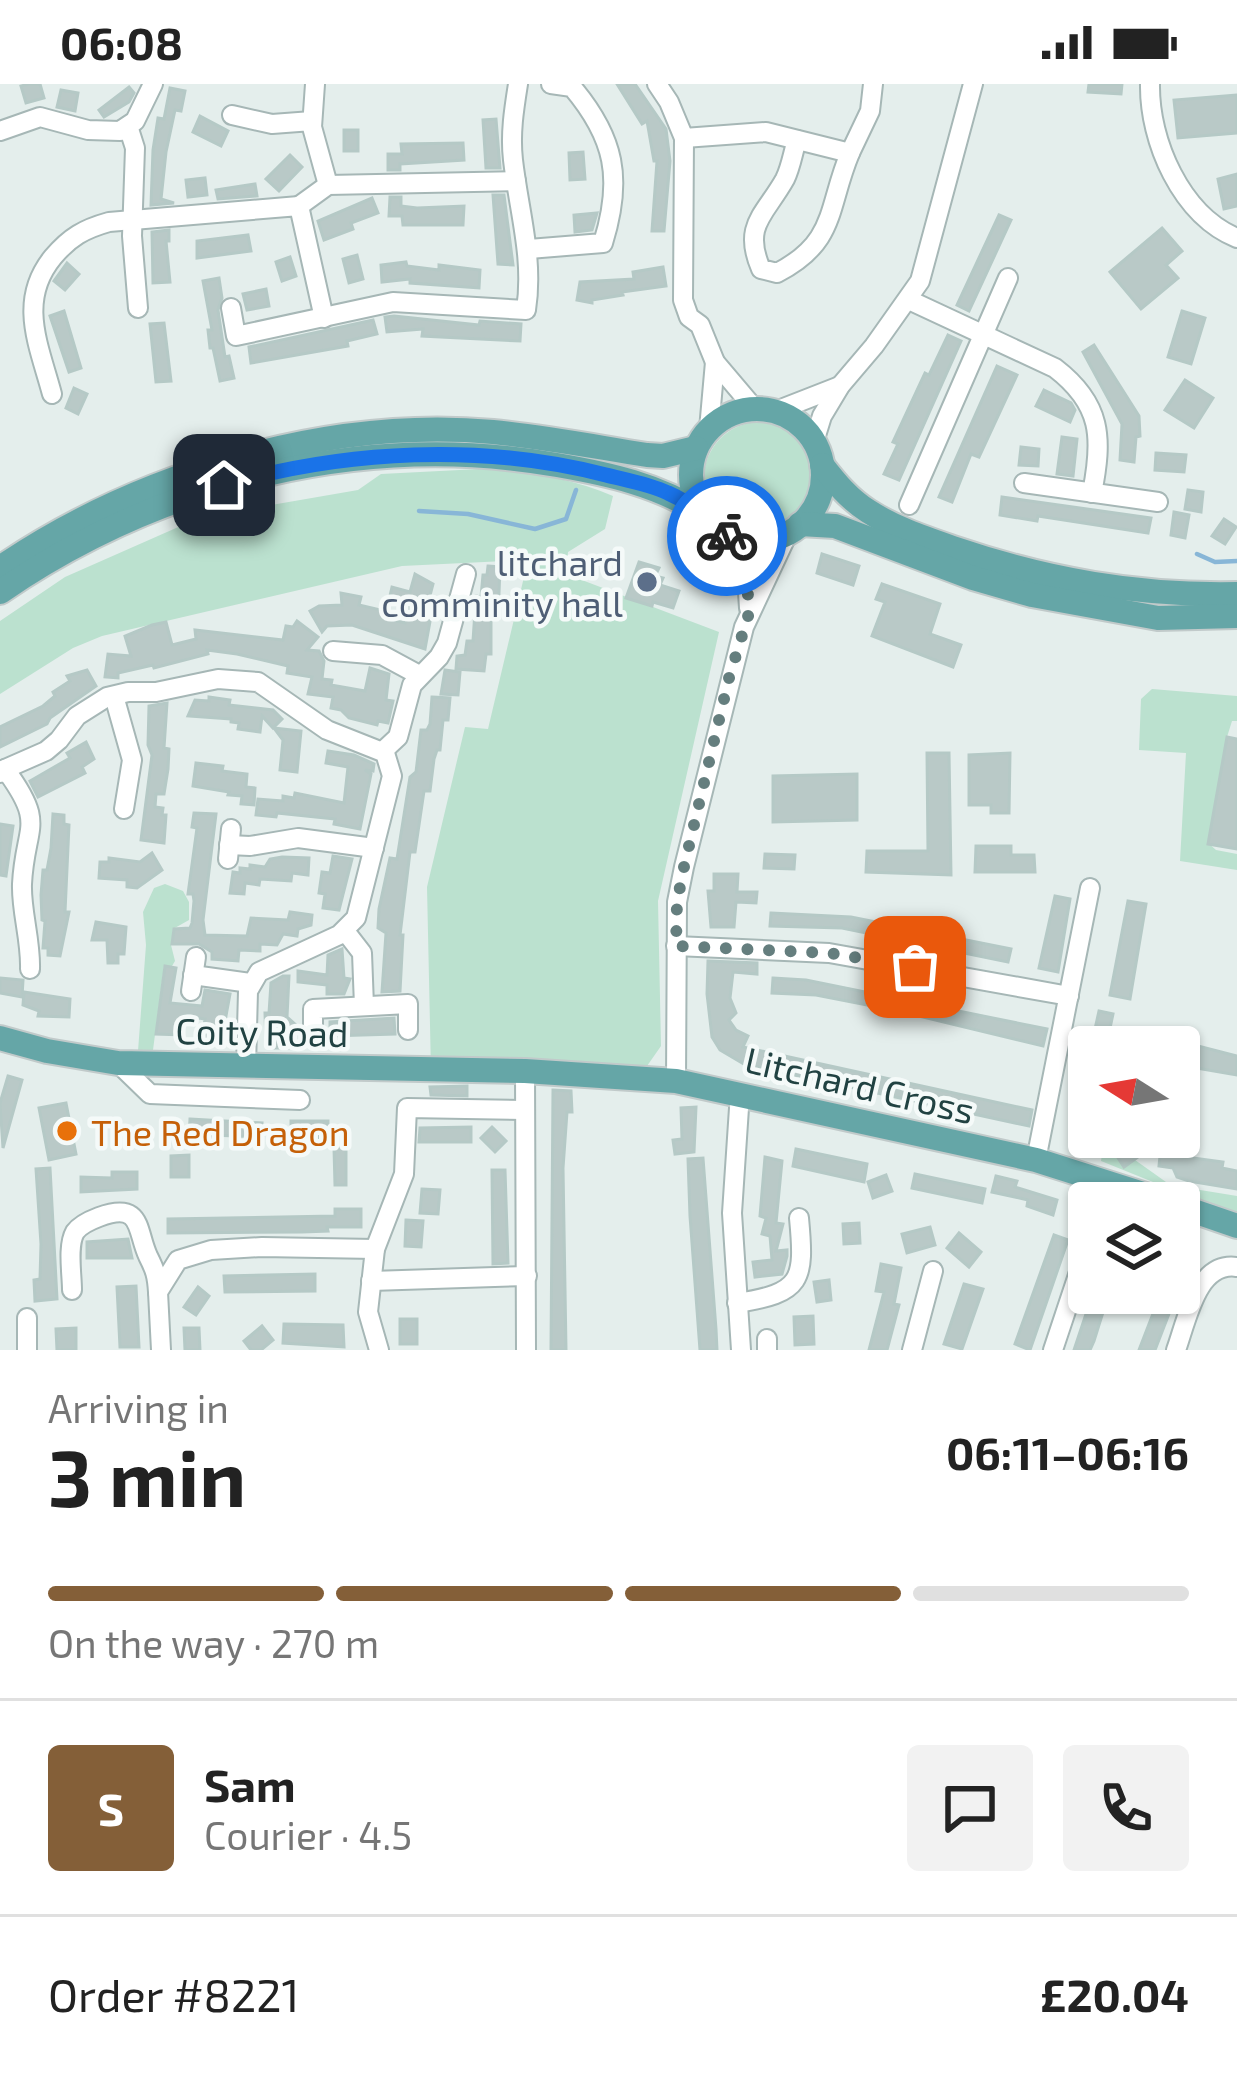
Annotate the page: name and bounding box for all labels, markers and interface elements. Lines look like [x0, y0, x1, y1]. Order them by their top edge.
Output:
text: 06:08 [60, 15, 183, 69]
pin [173, 434, 275, 536]
icon: home [191, 452, 257, 518]
courier [667, 476, 787, 596]
icon: bike [694, 503, 760, 569]
place label: litchard comminity hall [381, 540, 623, 624]
marker: litchard comminity hall [634, 569, 660, 595]
pin [864, 916, 966, 1018]
icon: bag [882, 934, 948, 1000]
street label: Coity Road [175, 1008, 349, 1054]
north arrow [1068, 1026, 1200, 1158]
map controls [1068, 1026, 1200, 1314]
street label: Litchard Cross [741, 1037, 979, 1131]
place label: The Red Dragon [91, 1110, 350, 1153]
marker: The Red Dragon [54, 1118, 80, 1144]
button: layers [1068, 1182, 1200, 1314]
text: Arriving in [48, 1384, 229, 1431]
text: 06:11–06:16 [946, 1425, 1189, 1479]
text: 3 min [48, 1429, 246, 1523]
text: On the way · 270 m [48, 1619, 379, 1666]
button: chat [907, 1745, 1033, 1871]
button: phone [1063, 1745, 1189, 1871]
text: Sam [204, 1757, 296, 1811]
text: S [98, 1781, 124, 1835]
text: Courier · 4.5 [204, 1811, 412, 1858]
text: Order #8221 [48, 1967, 299, 2021]
text: £20.04 [1040, 1967, 1189, 2021]

